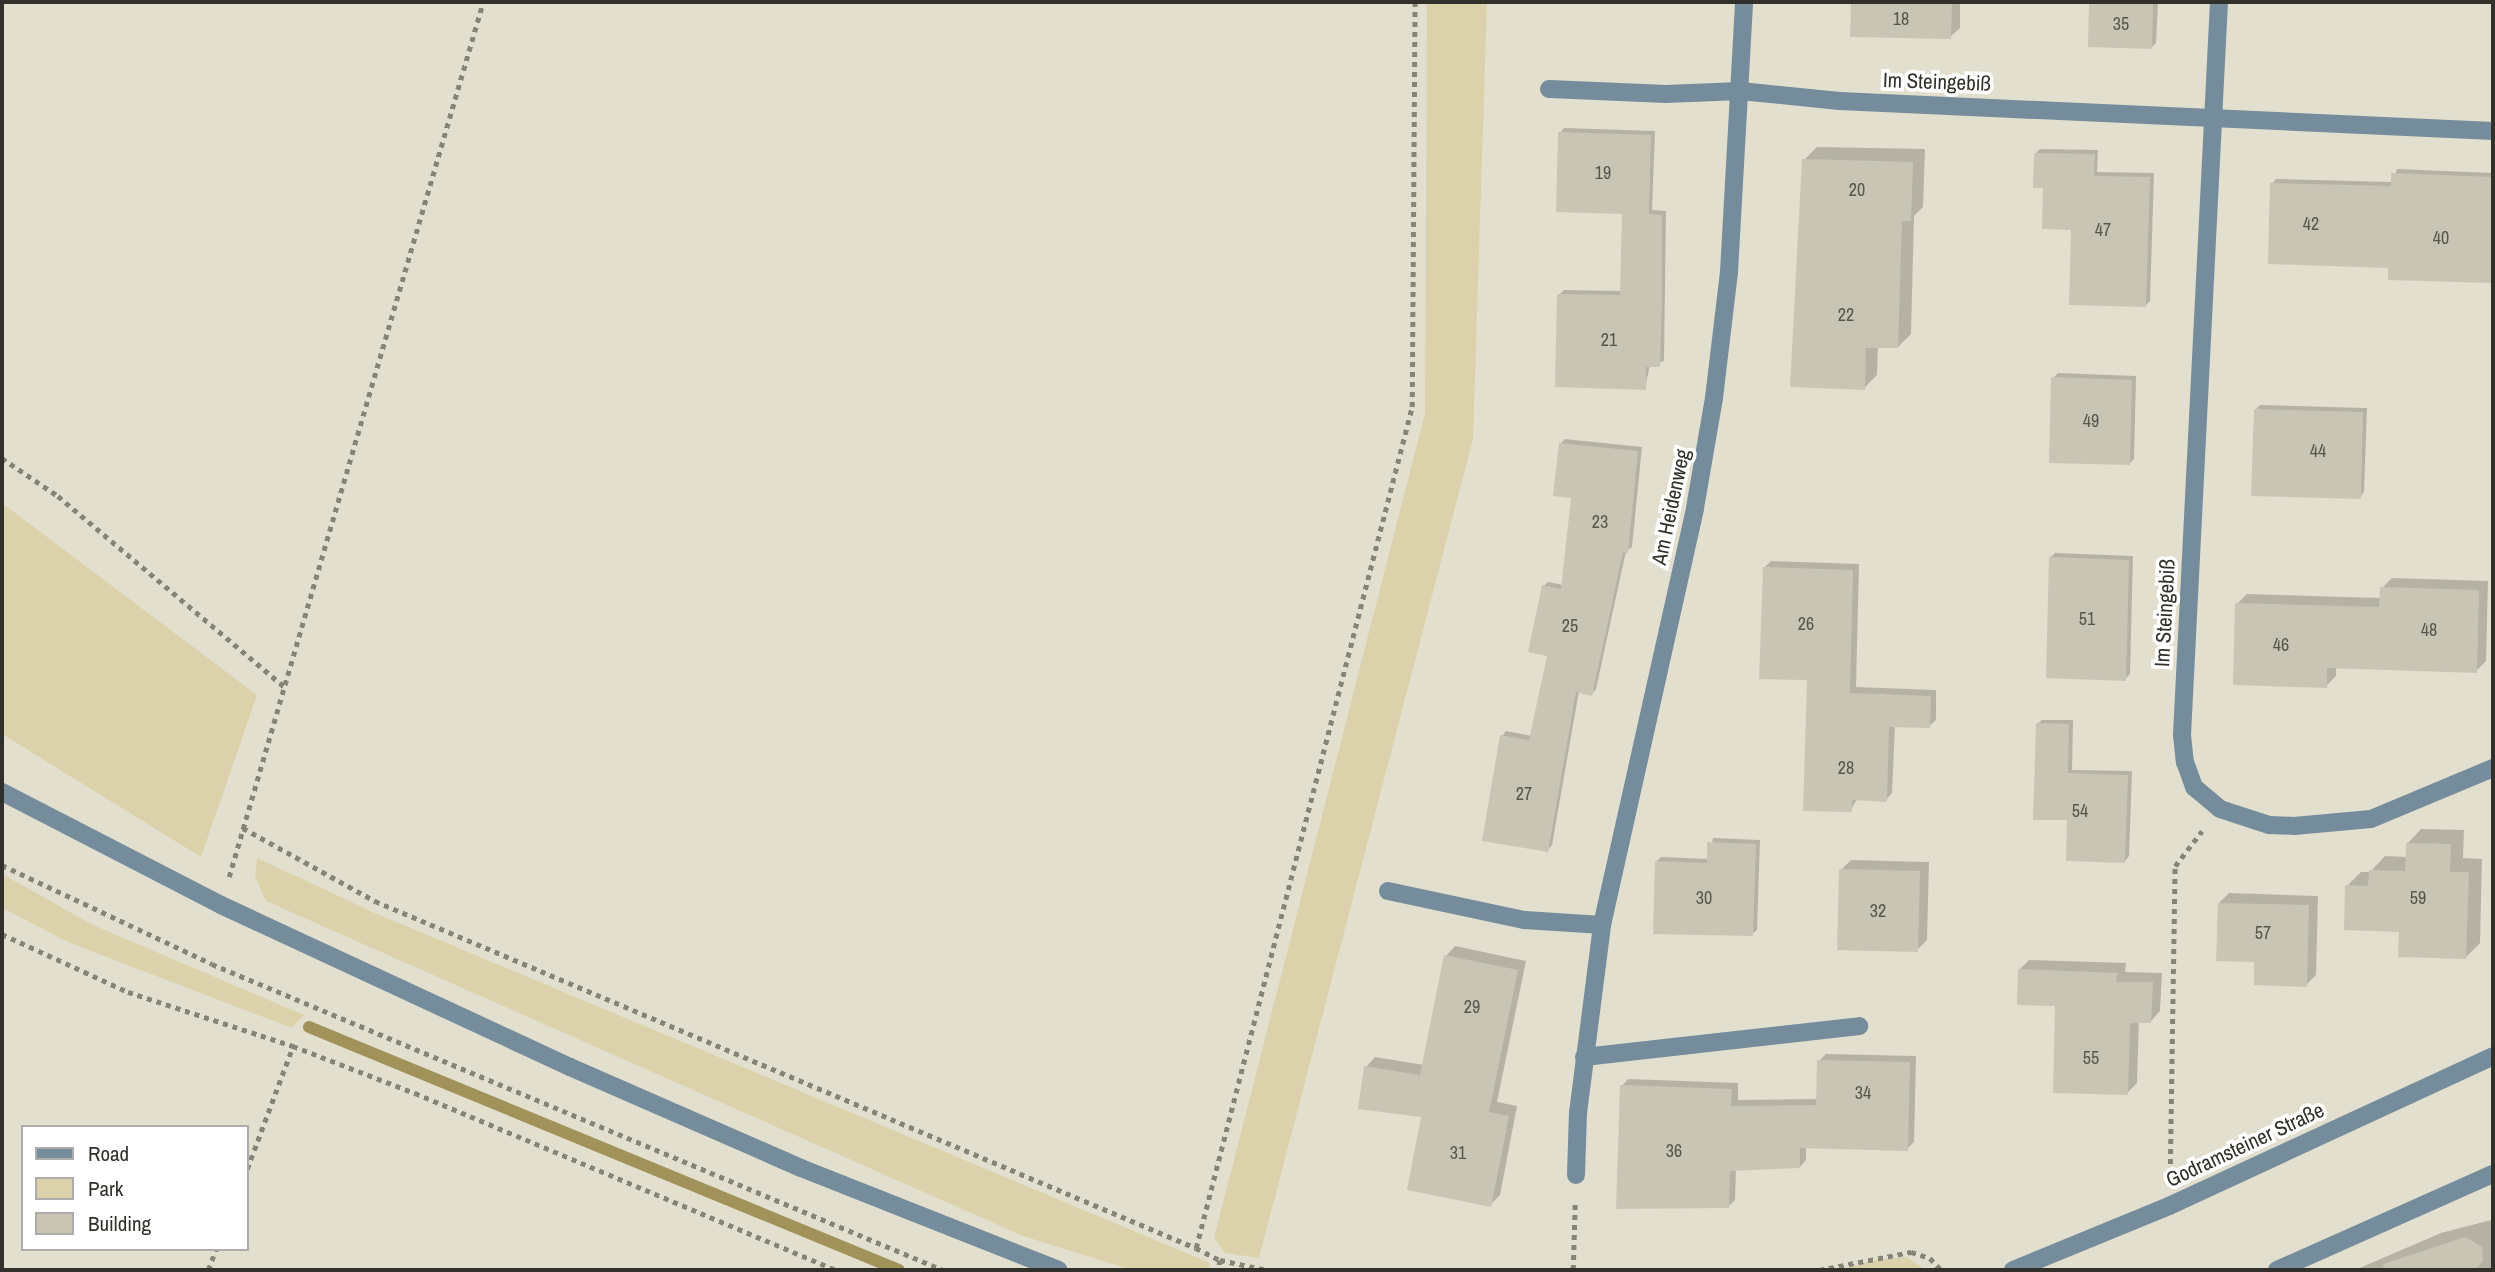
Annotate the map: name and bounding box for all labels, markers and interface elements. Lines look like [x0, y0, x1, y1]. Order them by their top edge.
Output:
house number: 18 [1893, 8, 1909, 30]
house number: 35 [2113, 13, 2129, 35]
street label: Im Steingebiß [1883, 68, 1991, 96]
house number: 19 [1595, 162, 1611, 184]
house number: 20 [1849, 179, 1865, 201]
house number: 42 [2303, 213, 2319, 235]
house number: 47 [2095, 219, 2111, 241]
house number: 40 [2433, 227, 2449, 249]
house number: 22 [1838, 304, 1854, 326]
house number: 21 [1601, 329, 1617, 351]
house number: 49 [2083, 410, 2099, 432]
house number: 44 [2310, 440, 2326, 462]
street label: Am Heidenweg [1646, 447, 1696, 567]
house number: 23 [1592, 511, 1608, 533]
street label: Im Steingebiß [2150, 558, 2180, 668]
house number: 51 [2079, 608, 2095, 630]
house number: 26 [1798, 613, 1814, 635]
house number: 25 [1562, 615, 1578, 637]
house number: 48 [2421, 619, 2437, 641]
house number: 46 [2273, 634, 2289, 656]
house number: 28 [1838, 757, 1854, 779]
house number: 27 [1516, 783, 1532, 805]
house number: 54 [2072, 800, 2088, 822]
house number: 30 [1696, 887, 1712, 909]
house number: 59 [2410, 887, 2426, 909]
house number: 32 [1870, 900, 1886, 922]
house number: 57 [2255, 922, 2271, 944]
house number: 29 [1464, 996, 1480, 1018]
house number: 55 [2083, 1047, 2099, 1069]
house number: 34 [1855, 1082, 1871, 1104]
street label: Godramsteiner Straße [2162, 1097, 2328, 1193]
legend [21, 1125, 248, 1251]
text: Road [88, 1139, 129, 1168]
house number: 36 [1666, 1140, 1682, 1162]
house number: 31 [1450, 1142, 1466, 1164]
text: Park [88, 1174, 123, 1203]
text: Building [88, 1209, 151, 1238]

